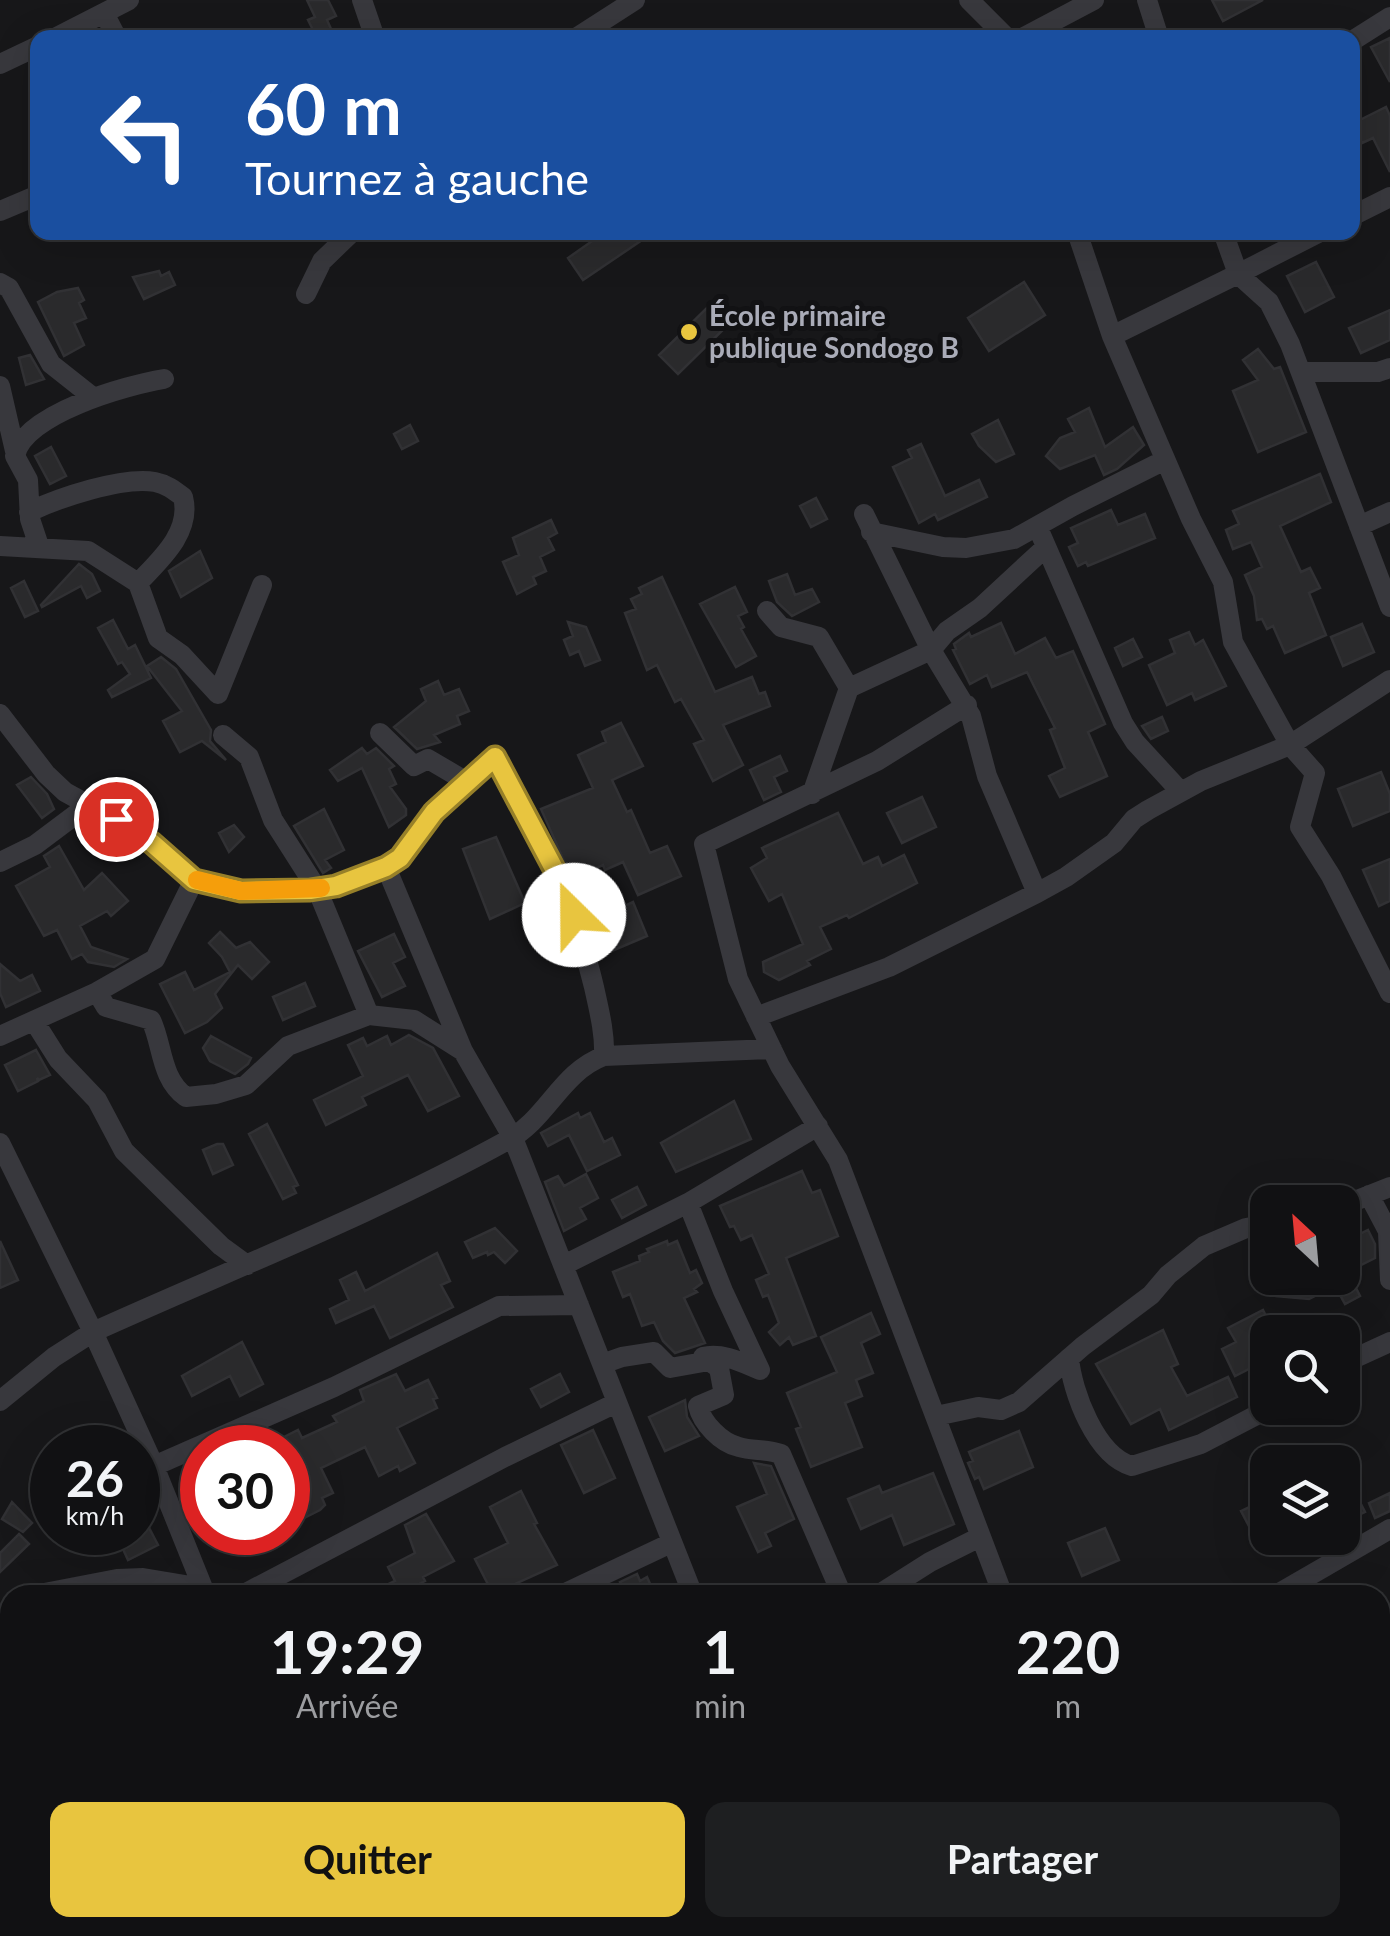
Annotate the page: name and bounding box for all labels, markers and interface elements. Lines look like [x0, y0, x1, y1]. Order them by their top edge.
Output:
text: 60 m [245, 66, 402, 150]
icon: left [80, 70, 210, 200]
text: Tournez à gauche [245, 151, 589, 205]
place label: École primaire publique Sondogo B [709, 298, 959, 364]
marker: École primaire publique Sondogo B [678, 321, 700, 343]
pin [74, 777, 159, 862]
icon: arrive [89, 792, 144, 847]
position arrow [522, 863, 626, 967]
north arrow [1250, 1185, 1360, 1295]
map controls [1250, 1185, 1360, 1555]
button: search [1250, 1315, 1360, 1425]
speed limit sign: 30 [180, 1425, 310, 1555]
button: layers [1250, 1445, 1360, 1555]
text: 26 [66, 1448, 124, 1508]
text: km/h [66, 1500, 124, 1530]
text: 19:29 [270, 1615, 424, 1687]
text: 1 [703, 1615, 738, 1687]
text: 220 [1016, 1615, 1120, 1687]
text: Arrivée [296, 1686, 398, 1725]
text: min [694, 1686, 746, 1725]
text: m [1055, 1686, 1081, 1725]
button: Quitter [50, 1802, 685, 1917]
button: Partager [705, 1802, 1340, 1917]

